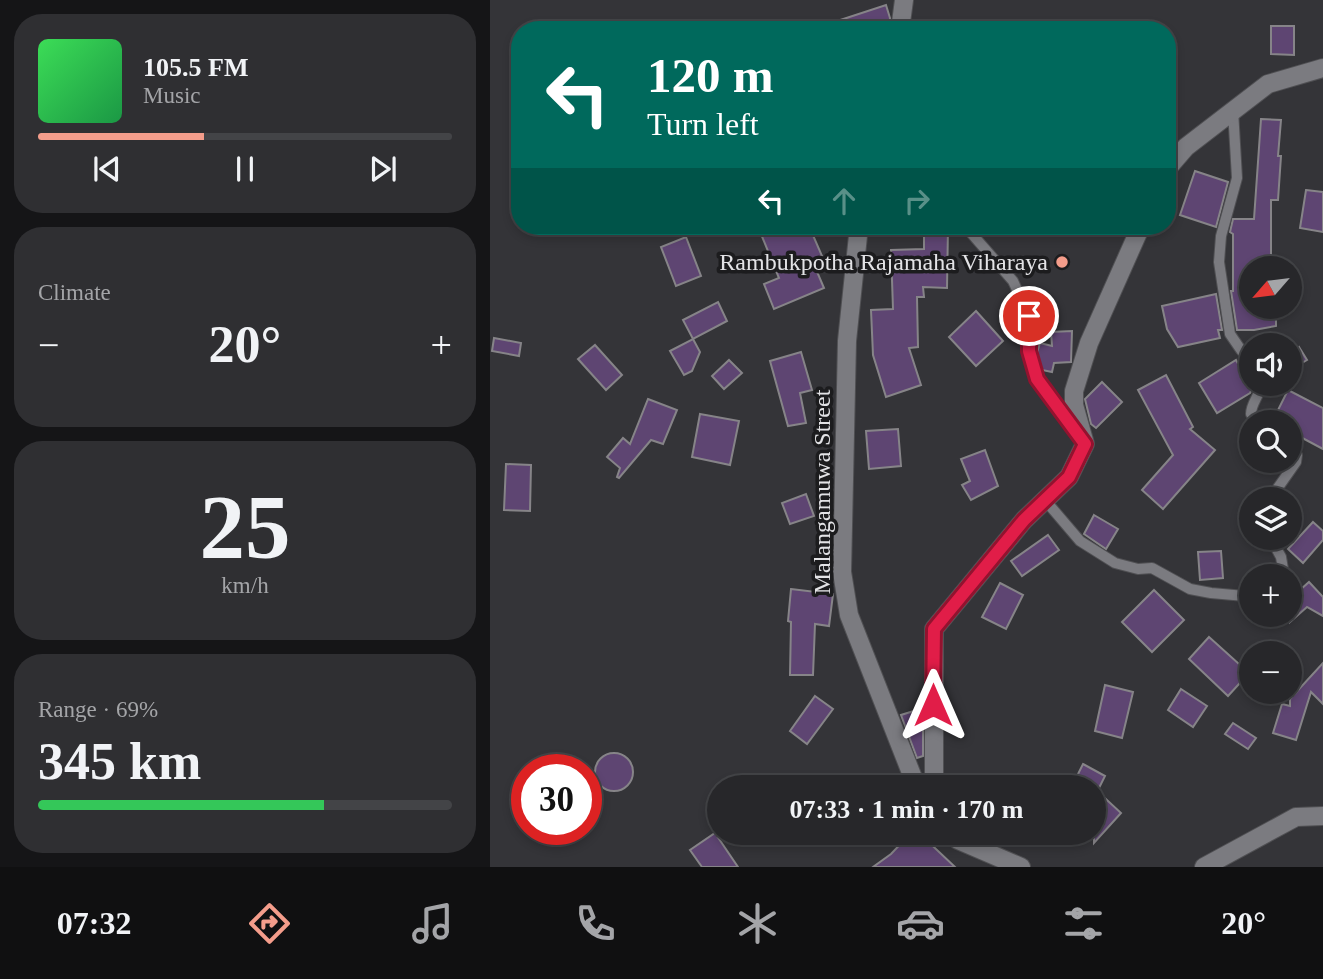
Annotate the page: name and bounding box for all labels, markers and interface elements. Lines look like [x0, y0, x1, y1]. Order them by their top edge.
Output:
text: 120 m [647, 48, 774, 103]
icon: left [532, 49, 623, 140]
text: 105.5 FM [143, 53, 248, 82]
text: Music [143, 83, 201, 108]
text: Turn left [647, 106, 759, 142]
icon: previous [88, 150, 126, 188]
icon: pause [226, 150, 264, 188]
icon: next [364, 150, 402, 188]
icon: left [752, 182, 790, 220]
icon: ahead [825, 182, 863, 220]
icon: right [898, 182, 936, 220]
place label: Rambukpotha Rajamaha Viharaya [719, 249, 1048, 275]
marker: Rambukpotha Rajamaha Viharaya [1054, 254, 1070, 270]
north arrow [1239, 256, 1302, 318]
map controls [1239, 256, 1302, 704]
text: Climate [38, 280, 111, 305]
pin [999, 286, 1059, 346]
icon: arrive [1010, 297, 1048, 335]
text: 20° [209, 316, 281, 373]
text: − [38, 324, 59, 366]
text: + [431, 324, 452, 366]
button: sound [1239, 333, 1302, 396]
street label: Malangamuwa Street [809, 389, 835, 594]
button: search [1239, 410, 1302, 473]
text: 25 [200, 477, 291, 578]
button: layers [1239, 487, 1302, 550]
button: + [1239, 564, 1302, 627]
text: km/h [221, 573, 269, 598]
button: − [1239, 641, 1302, 704]
position arrow [896, 668, 970, 742]
text: Range · 69% [38, 697, 158, 722]
text: 345 km [38, 733, 201, 790]
speed limit sign: 30 [511, 754, 602, 845]
text: 07:33 · 1 min · 170 m [790, 795, 1024, 824]
icon: directions [245, 899, 294, 948]
icon: music [408, 899, 457, 948]
icon: phone [571, 899, 620, 948]
icon: climate [733, 899, 782, 948]
icon: car [896, 899, 945, 948]
icon: filters [1059, 899, 1108, 948]
text: 07:32 [57, 905, 132, 941]
text: 20° [1221, 905, 1266, 941]

